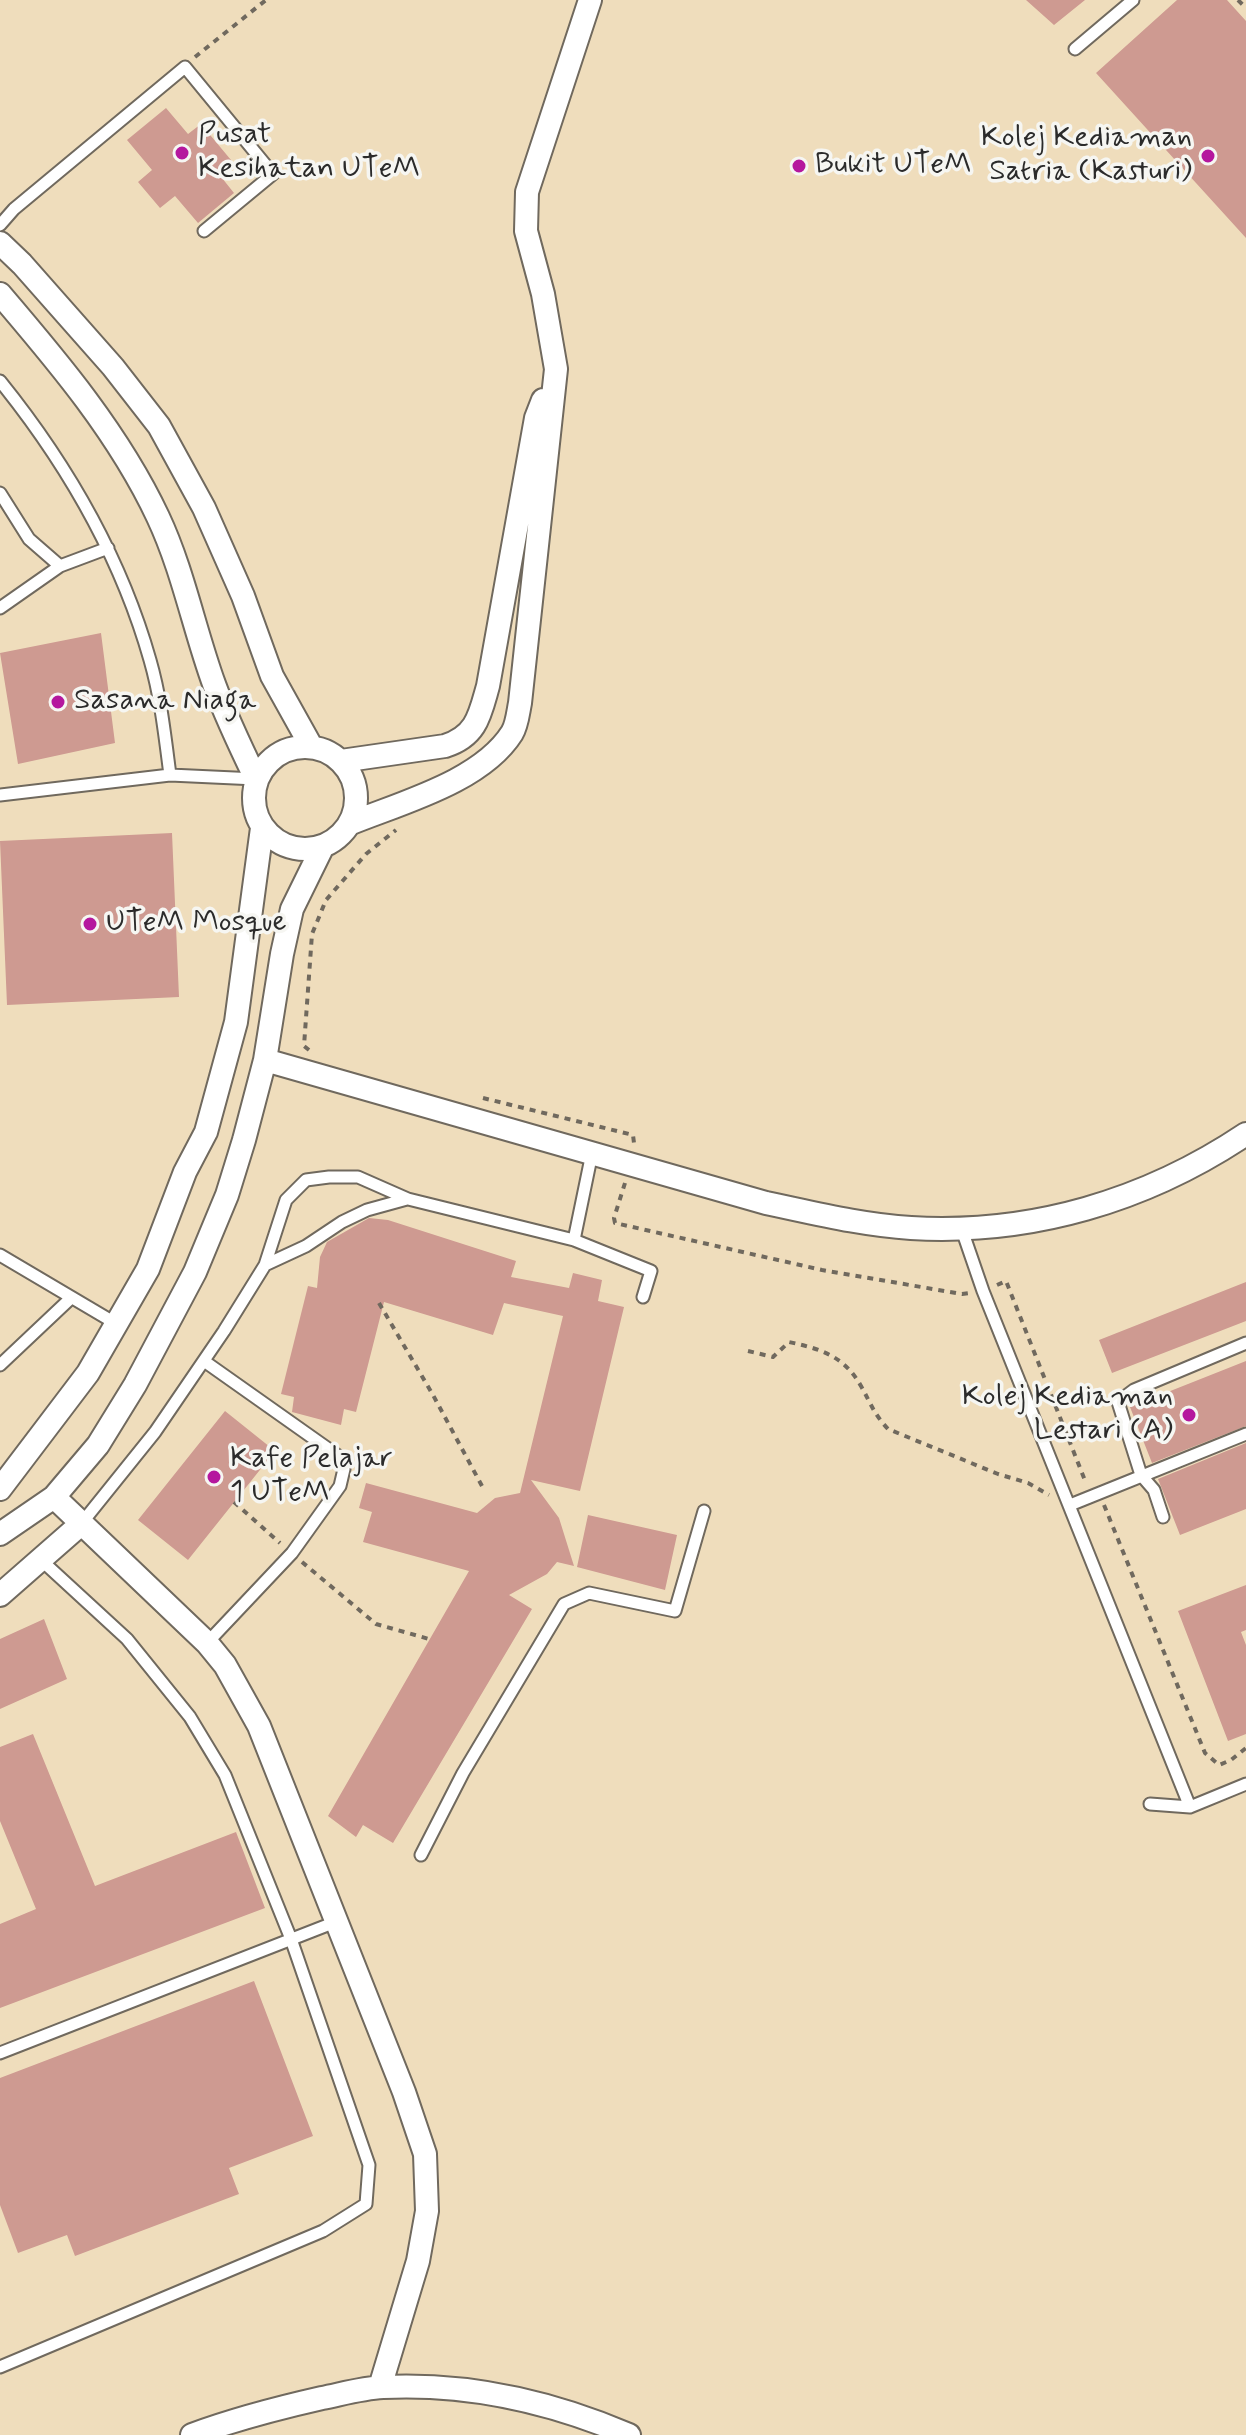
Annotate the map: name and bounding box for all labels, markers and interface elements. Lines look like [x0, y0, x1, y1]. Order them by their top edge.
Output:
place label: Pusat Kesihatan UTeM [198, 118, 421, 188]
place label: Kolej Kediaman Satria (Kasturi) [981, 121, 1192, 192]
marker: Pusat Kesihatan UTeM [173, 144, 191, 162]
marker: Kolej Kediaman Satria (Kasturi) [1199, 147, 1217, 165]
place label: Bukit UTeM [815, 148, 972, 184]
marker: Bukit UTeM [790, 157, 808, 175]
place label: Sasana Niaga [74, 684, 256, 720]
marker: Sasana Niaga [49, 693, 67, 711]
place label: UTeM Mosque [106, 906, 287, 942]
marker: UTeM Mosque [81, 915, 99, 933]
place label: Kolej Kediaman Lestari (A) [962, 1380, 1173, 1450]
marker: Kolej Kediaman Lestari (A) [1180, 1406, 1198, 1424]
place label: Kafe Pelajar 1 UTeM [230, 1442, 393, 1512]
marker: Kafe Pelajar 1 UTeM [205, 1468, 223, 1486]

